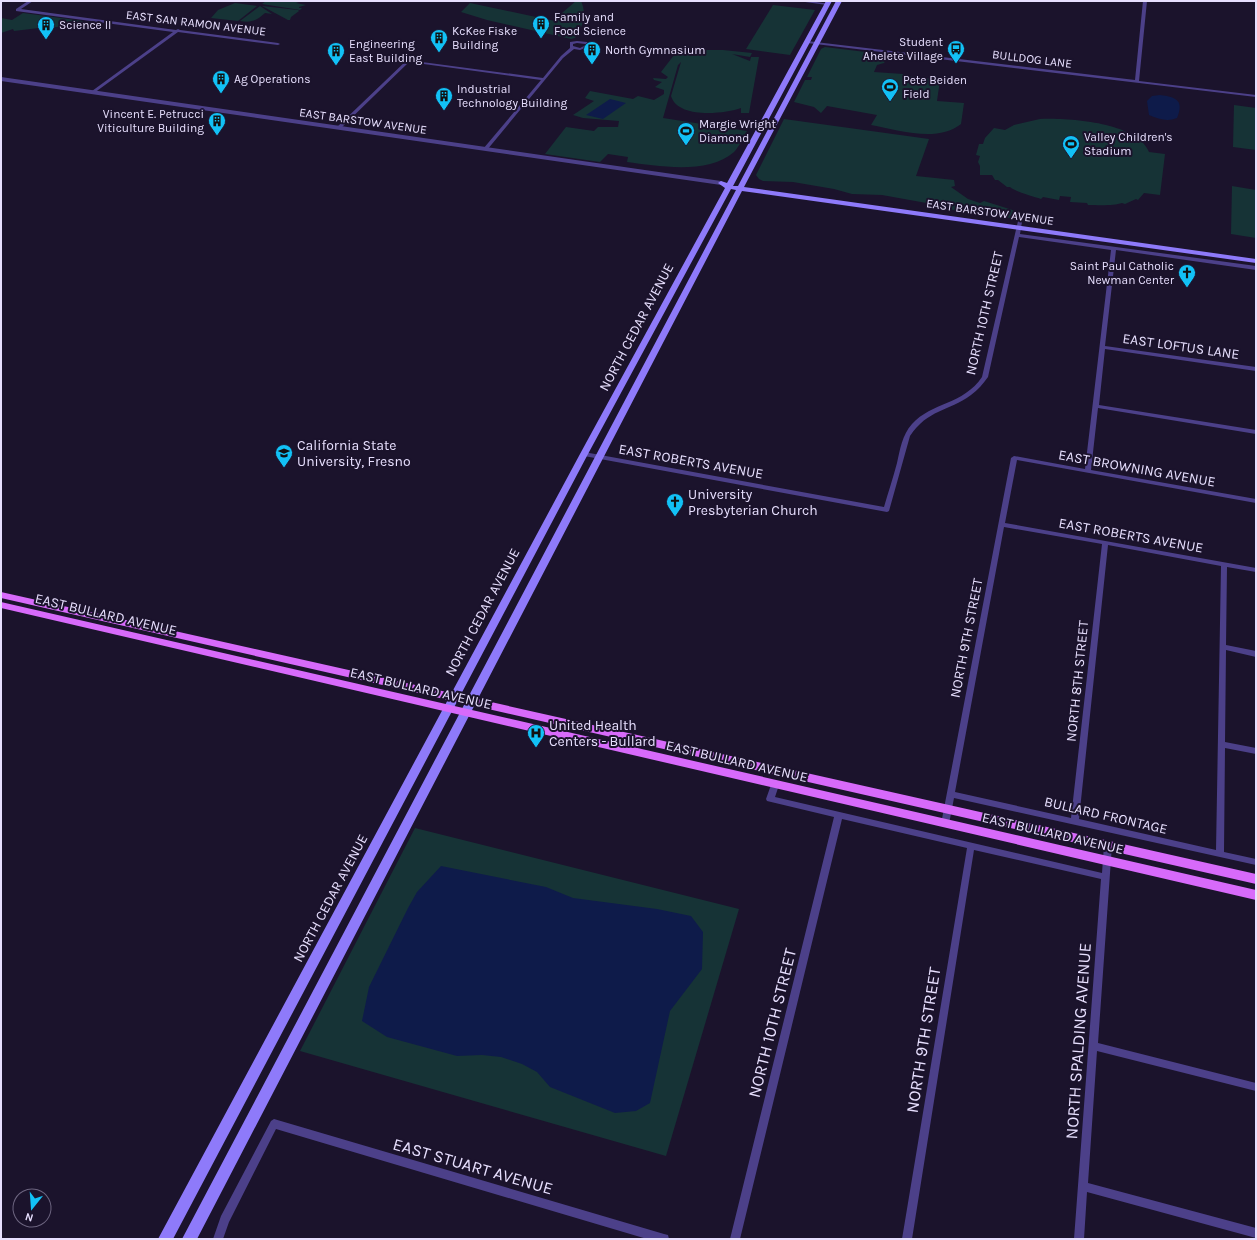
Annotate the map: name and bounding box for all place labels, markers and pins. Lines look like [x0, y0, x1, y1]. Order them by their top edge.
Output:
place label: Family and Food Science [554, 10, 626, 38]
building icon: Family and Food Science [531, 14, 551, 39]
building icon: Science II [36, 15, 56, 40]
place label: Science II [59, 18, 111, 32]
place label: KcKee Fiske Building [452, 24, 517, 52]
building icon: KcKee Fiske Building [429, 28, 449, 53]
place label: Student Ahelete Village [863, 35, 943, 63]
place label: Engineering East Building [349, 37, 423, 65]
bus stop icon: Student Ahelete Village [946, 39, 966, 64]
building icon: North Gymnasium [582, 40, 602, 65]
building icon: Engineering East Building [326, 41, 346, 66]
place label: North Gymnasium [605, 43, 705, 57]
building icon: Ag Operations [211, 69, 231, 94]
place label: Ag Operations [234, 72, 311, 86]
place label: Pete Beiden Field [903, 73, 967, 101]
sports icon: Pete Beiden Field [880, 77, 900, 102]
place label: Industrial Technology Building [457, 82, 567, 110]
building icon: Industrial Technology Building [434, 86, 454, 111]
place label: Vincent E. Petrucci Viticulture Building [97, 107, 204, 135]
building icon: Vincent E. Petrucci Viticulture Building [207, 111, 227, 136]
place label: Margie Wright Diamond [699, 117, 777, 145]
sports icon: Margie Wright Diamond [676, 121, 696, 146]
place label: Valley Children's Stadium [1084, 130, 1173, 158]
sports icon: Valley Children's Stadium [1061, 134, 1081, 159]
place label: Saint Paul Catholic Newman Center [1070, 259, 1175, 287]
church icon: Saint Paul Catholic Newman Center [1177, 263, 1197, 288]
place label: California State University, Fresno [297, 437, 411, 470]
school or university icon: California State University, Fresno [274, 443, 294, 468]
place label: University Presbyterian Church [688, 486, 818, 519]
church icon: University Presbyterian Church [665, 492, 685, 517]
place label: United Health Centers - Bullard [549, 717, 656, 750]
hospital icon: United Health Centers - Bullard [526, 723, 546, 748]

